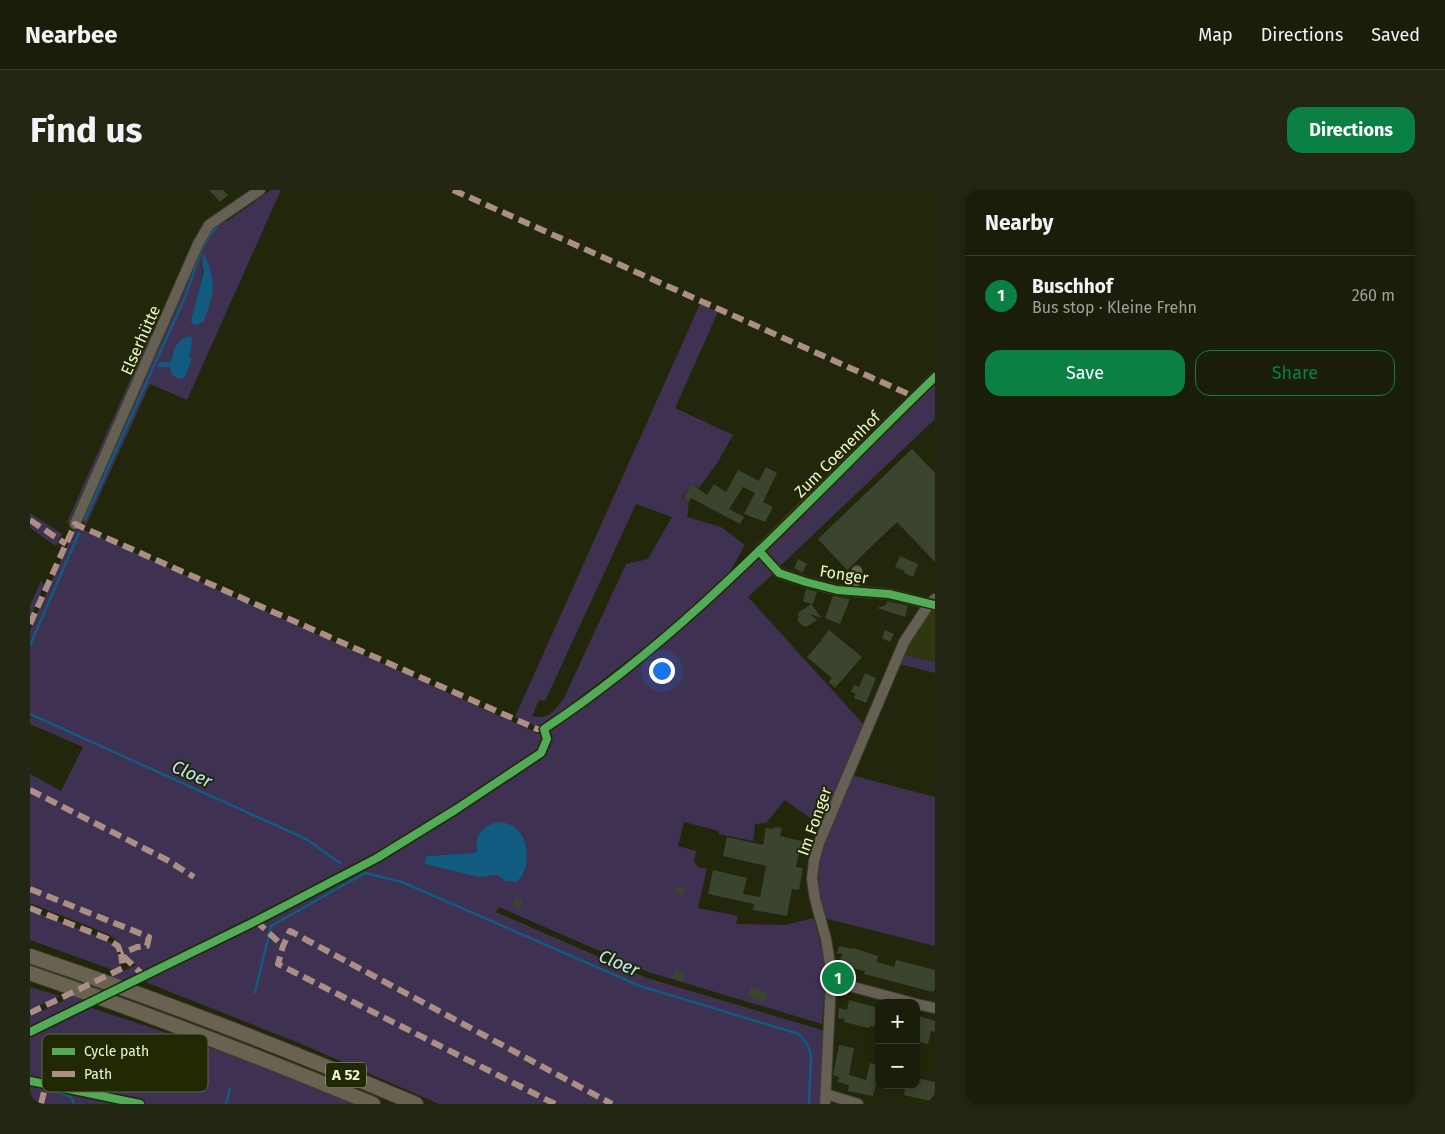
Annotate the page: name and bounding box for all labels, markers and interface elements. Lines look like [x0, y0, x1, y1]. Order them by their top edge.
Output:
text: Nearbee [25, 21, 118, 49]
text: Map [1198, 24, 1233, 46]
text: Directions [1261, 24, 1343, 46]
text: Saved [1371, 24, 1420, 46]
button: Directions [1287, 107, 1415, 153]
text: Find us [30, 109, 142, 151]
text: Nearby [985, 210, 1053, 236]
text: Buschhof [1032, 275, 1113, 298]
text: 1 [997, 286, 1005, 305]
text: 260 m [1352, 286, 1395, 305]
text: Bus stop · Kleine Frehn [1032, 298, 1197, 317]
street label: Elserhütte [117, 302, 164, 378]
button: Save [985, 350, 1185, 396]
button: Share [1195, 350, 1395, 396]
street label: Zum Coenenhof [790, 406, 885, 501]
street label: Fonger [818, 561, 870, 588]
your location [649, 658, 675, 684]
water label: Cloer [169, 756, 216, 793]
street label: Im Fonger [793, 783, 836, 858]
water label: Cloer [596, 945, 643, 982]
pin: 1 [822, 959, 854, 997]
map controls [875, 999, 920, 1089]
button: + [875, 999, 920, 1044]
legend [42, 1034, 208, 1092]
text: Cycle path [84, 1043, 149, 1060]
button: − [875, 1044, 920, 1089]
road number: A 52 [326, 1062, 366, 1088]
text: Path [84, 1066, 112, 1083]

